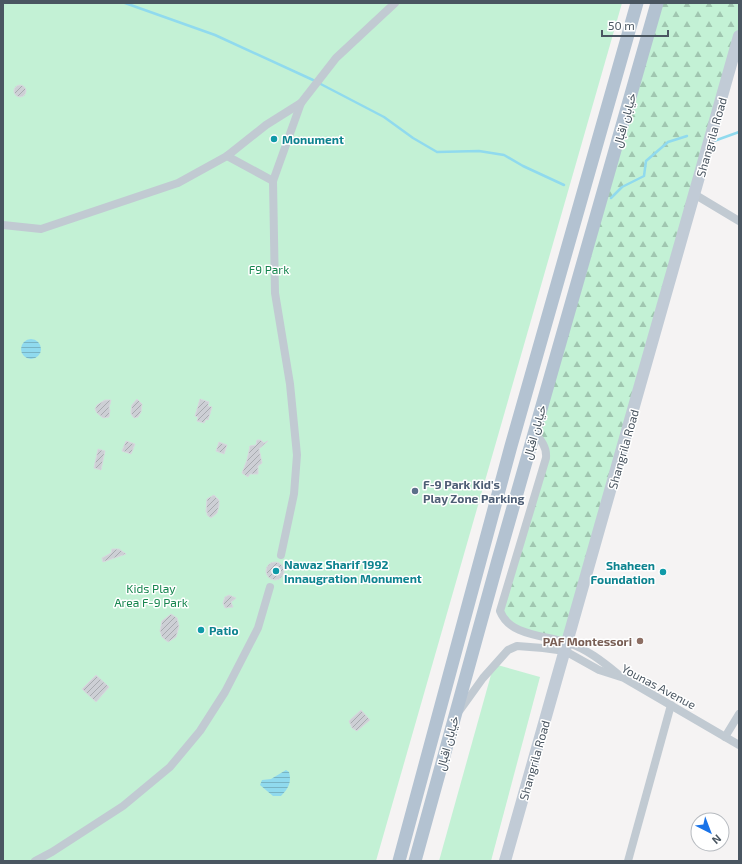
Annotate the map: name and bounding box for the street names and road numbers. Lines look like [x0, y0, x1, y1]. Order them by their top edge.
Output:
street label: خیابان اقبال [610, 91, 640, 150]
street label: Shangrila Road [693, 96, 729, 178]
street label: خیابان اقبال [520, 403, 550, 462]
street label: Shangrila Road [605, 408, 641, 490]
street label: Younas Avenue [620, 661, 698, 711]
street label: خیابان اقبال [433, 714, 463, 773]
street label: Shangrila Road [516, 719, 552, 801]

